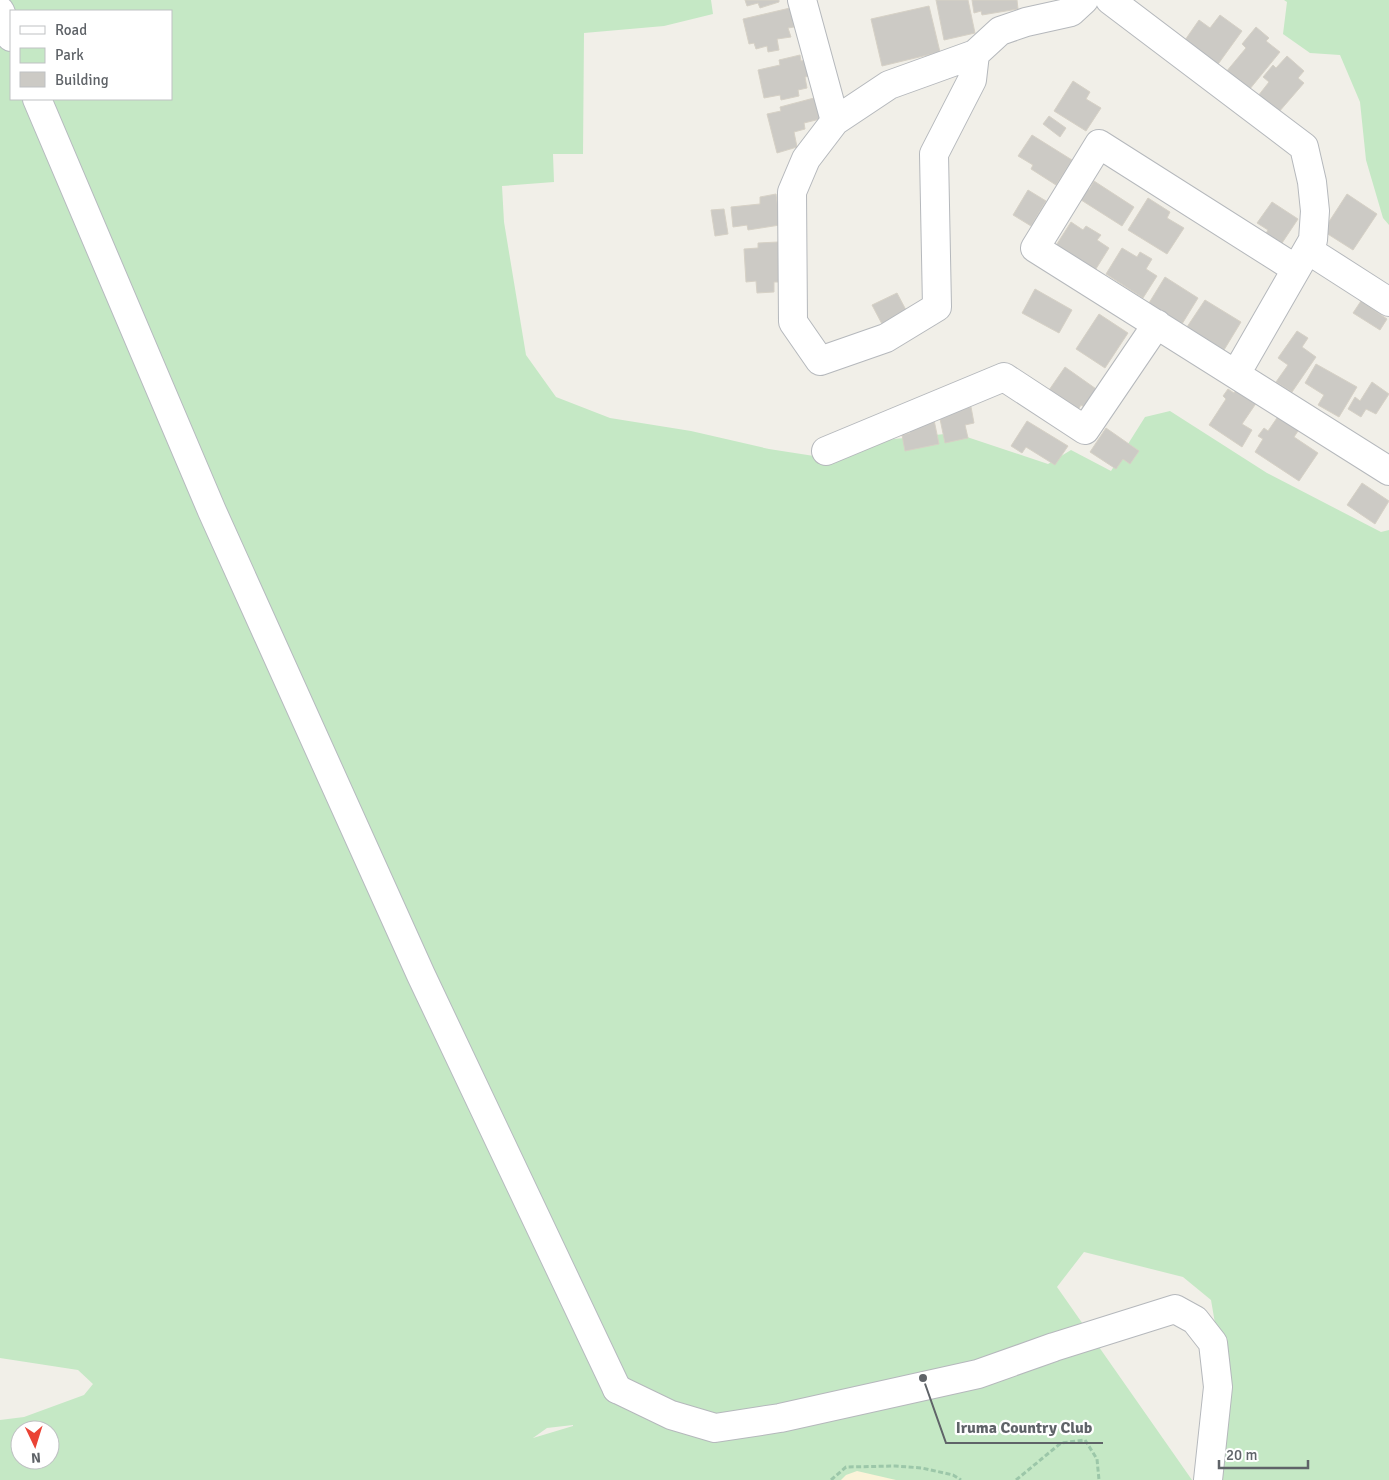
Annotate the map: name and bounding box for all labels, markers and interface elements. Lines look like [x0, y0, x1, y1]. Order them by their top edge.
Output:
legend [10, 10, 172, 100]
text: Road [55, 21, 87, 39]
text: Park [55, 46, 84, 64]
text: Building [55, 71, 109, 89]
callout: Iruma Country Club [946, 1412, 1103, 1443]
text: Iruma Country Club [956, 1418, 1093, 1438]
north arrow [10, 1420, 60, 1470]
scale bar [1219, 1438, 1308, 1470]
text: 20 m [1226, 1446, 1257, 1464]
text: N [30, 1449, 41, 1466]

